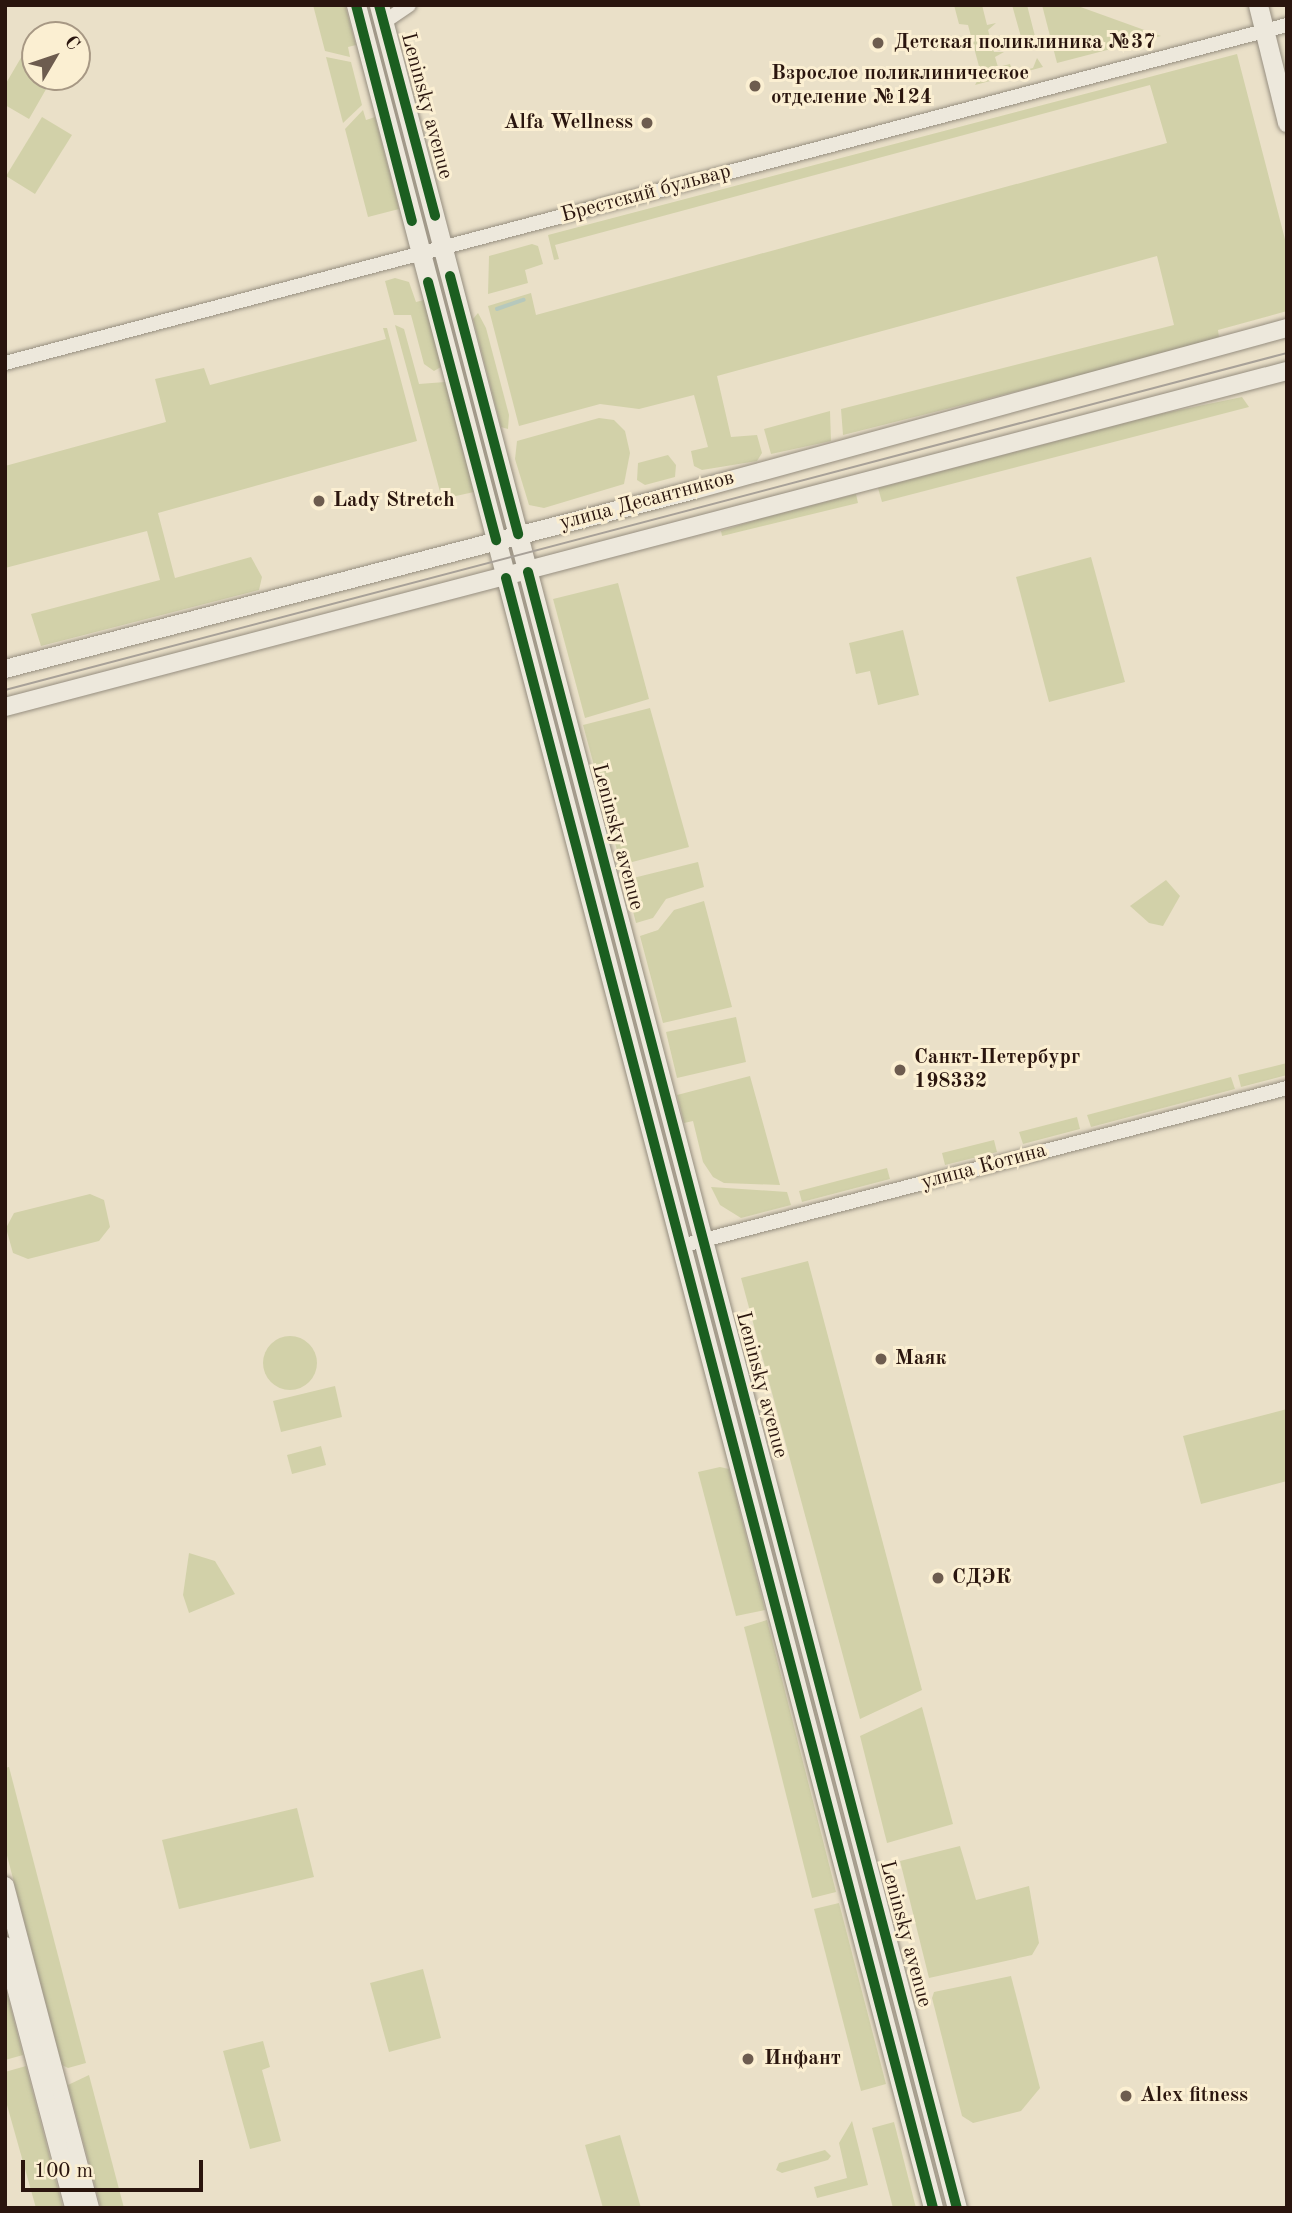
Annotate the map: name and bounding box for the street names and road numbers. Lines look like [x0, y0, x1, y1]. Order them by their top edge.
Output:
street label: Leninsky avenue [394, 30, 458, 182]
street label: Брестский бульвар [558, 159, 734, 229]
street label: улица Десантников [557, 466, 737, 536]
street label: Leninsky avenue [585, 761, 649, 913]
street label: улица Котина [919, 1138, 1049, 1196]
street label: Leninsky avenue [729, 1309, 793, 1461]
street label: Leninsky avenue [873, 1858, 937, 2010]

